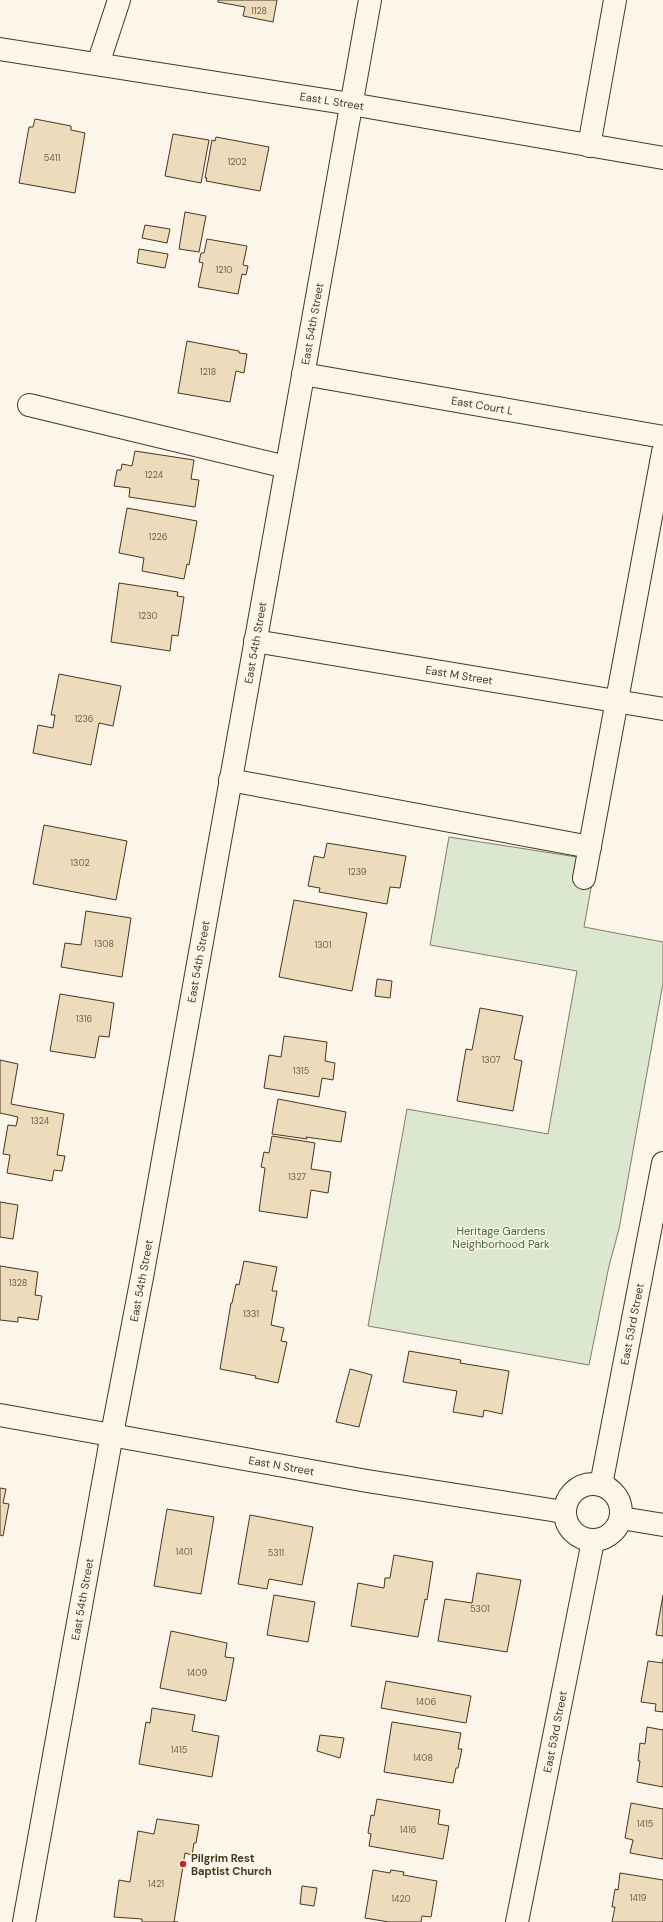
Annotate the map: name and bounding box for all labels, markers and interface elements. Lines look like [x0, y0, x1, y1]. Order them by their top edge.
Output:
house number: 1128 [251, 5, 267, 17]
street label: East L Street [299, 89, 365, 113]
house number: 5411 [44, 152, 60, 164]
house number: 1202 [227, 156, 247, 168]
house number: 1210 [216, 264, 232, 276]
street label: East 54th Street [298, 282, 326, 366]
house number: 1218 [200, 366, 216, 378]
street label: East Court L [450, 393, 515, 418]
house number: 1224 [145, 469, 164, 481]
house number: 1226 [149, 531, 168, 543]
street label: East 54th Street [241, 601, 269, 685]
house number: 1230 [138, 610, 158, 622]
street label: East M Street [424, 663, 494, 688]
house number: 1236 [75, 713, 94, 725]
house number: 1302 [70, 857, 90, 869]
house number: 1239 [348, 866, 367, 878]
street label: East 54th Street [184, 920, 213, 1004]
house number: 1308 [94, 938, 114, 950]
house number: 1301 [314, 939, 332, 951]
house number: 1316 [76, 1013, 93, 1025]
house number: 1307 [482, 1054, 501, 1066]
house number: 1315 [293, 1065, 309, 1077]
house number: 1324 [31, 1115, 50, 1127]
house number: 1327 [288, 1171, 306, 1183]
park label: Heritage Gardens Neighborhood Park [452, 1224, 550, 1251]
street label: East 54th Street [127, 1239, 156, 1323]
house number: 1328 [9, 1277, 27, 1289]
street label: East 53rd Street [617, 1282, 647, 1366]
house number: 1331 [243, 1308, 259, 1320]
street label: East N Street [248, 1453, 315, 1478]
house number: 1401 [175, 1546, 193, 1558]
house number: 5311 [268, 1547, 284, 1559]
street label: East 54th Street [68, 1557, 96, 1641]
house number: 5301 [470, 1603, 490, 1615]
house number: 1409 [187, 1667, 207, 1679]
street label: East 53rd Street [540, 1690, 570, 1774]
house number: 1406 [416, 1696, 436, 1708]
house number: 1415 [171, 1744, 187, 1756]
house number: 1408 [413, 1752, 433, 1764]
house number: 1415 [637, 1818, 653, 1830]
house number: 1416 [400, 1824, 417, 1836]
place label: Pilgrim Rest Baptist Church [191, 1851, 272, 1878]
marker: Pilgrim Rest Baptist Church [178, 1859, 188, 1869]
house number: 1421 [148, 1878, 164, 1890]
house number: 1419 [630, 1892, 647, 1904]
house number: 1420 [391, 1893, 411, 1905]

